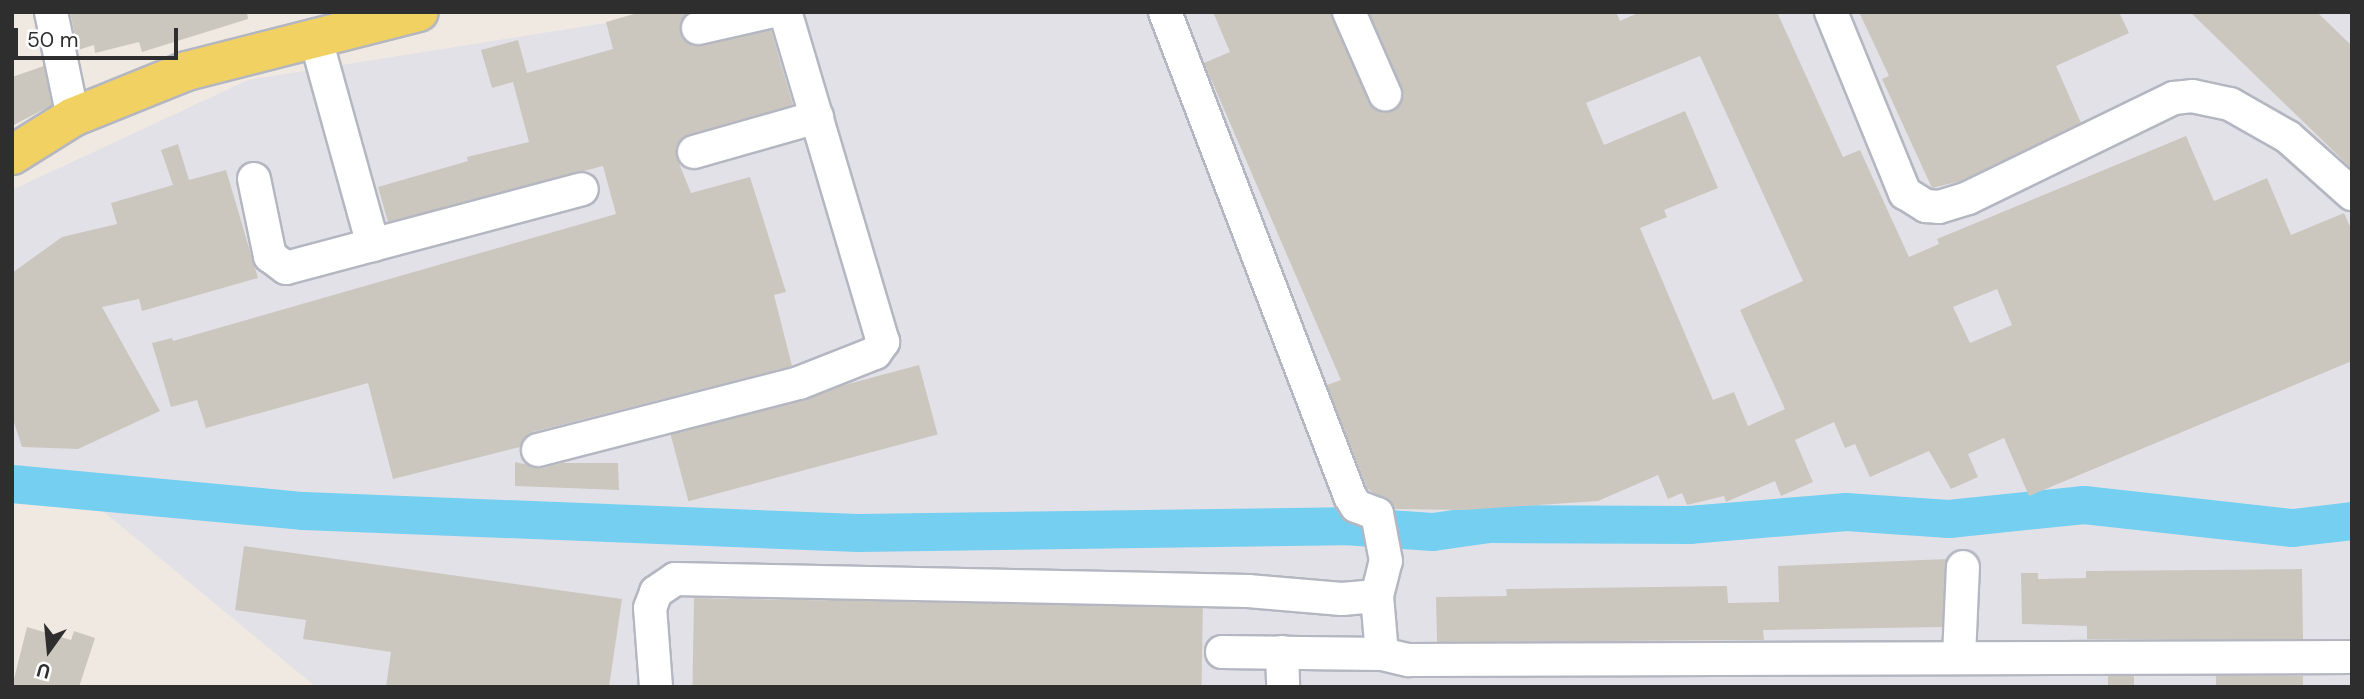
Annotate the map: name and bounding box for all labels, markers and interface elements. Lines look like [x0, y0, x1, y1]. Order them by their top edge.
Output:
scale bar [18, 14, 182, 58]
text: 50 m [27, 26, 78, 54]
north arrow [14, 615, 84, 685]
text: U [34, 657, 53, 685]

